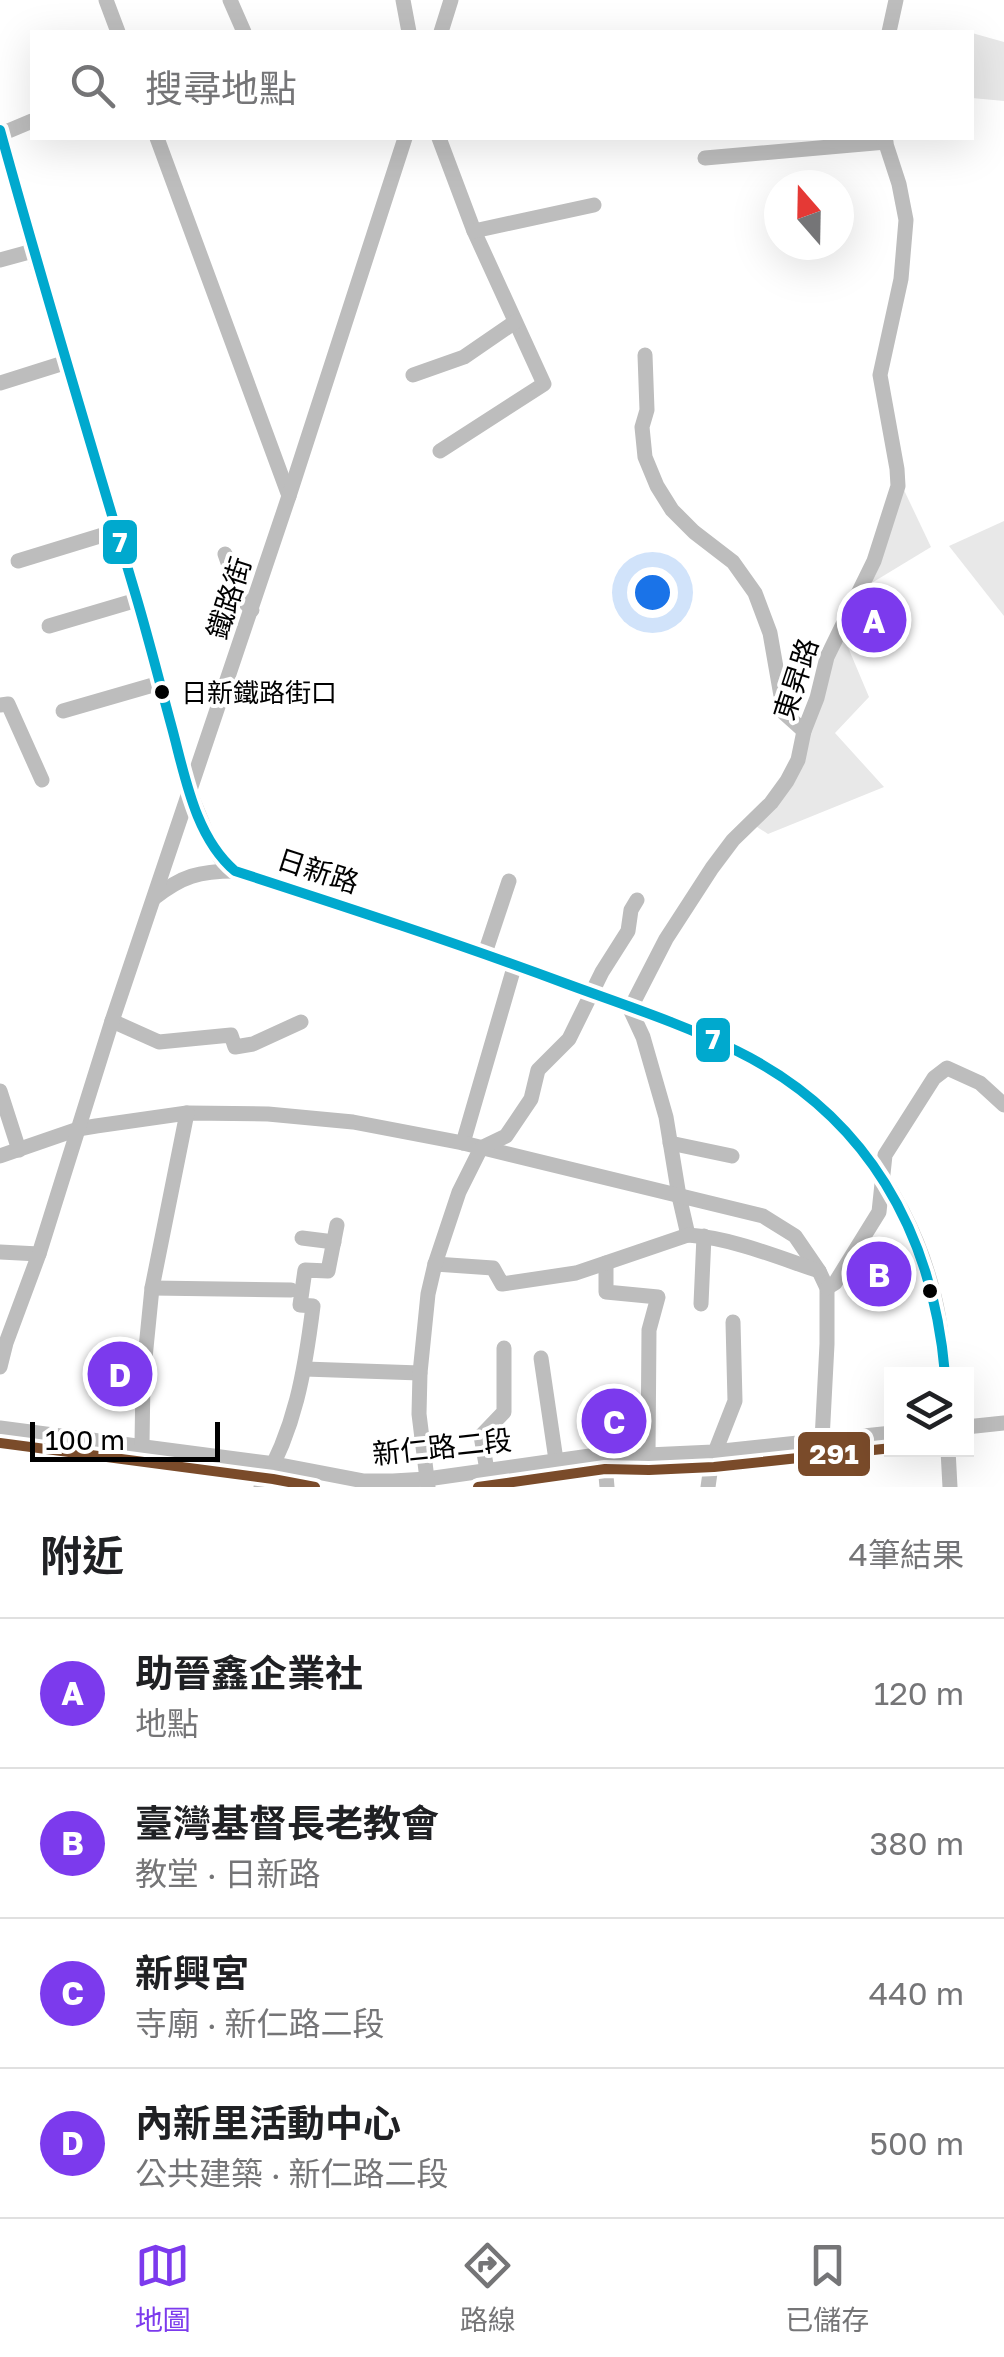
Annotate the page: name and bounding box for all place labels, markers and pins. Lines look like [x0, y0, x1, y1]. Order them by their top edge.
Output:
pin: A [842, 582, 906, 658]
place label: 日新鐵路街口 [181, 677, 337, 708]
marker: 日新鐵路街口 [152, 682, 172, 702]
pin: B [846, 1236, 912, 1312]
unlabelled marker [920, 1281, 940, 1301]
pin: D [88, 1336, 152, 1412]
pin: C [582, 1384, 646, 1458]

